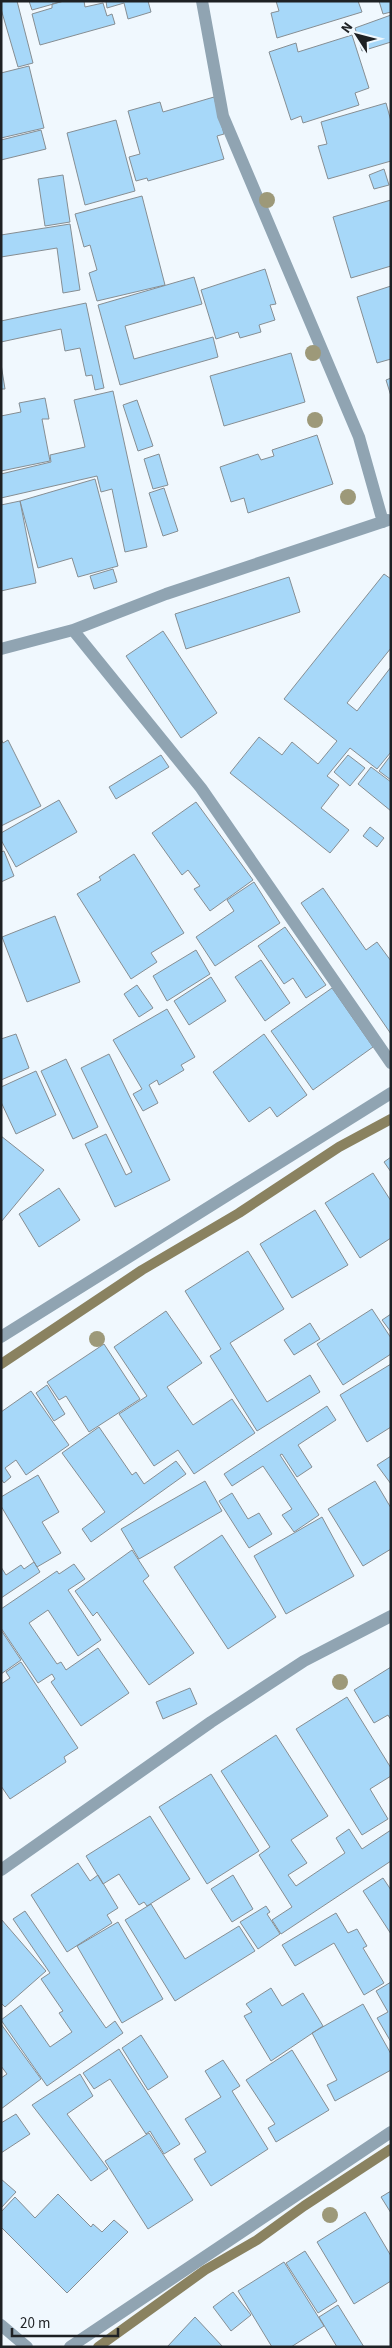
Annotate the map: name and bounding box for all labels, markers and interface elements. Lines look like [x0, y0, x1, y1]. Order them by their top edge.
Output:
north arrow [332, 10, 382, 60]
text: N [336, 18, 358, 38]
scale bar [12, 2306, 119, 2338]
text: 20 m [20, 2313, 50, 2334]

